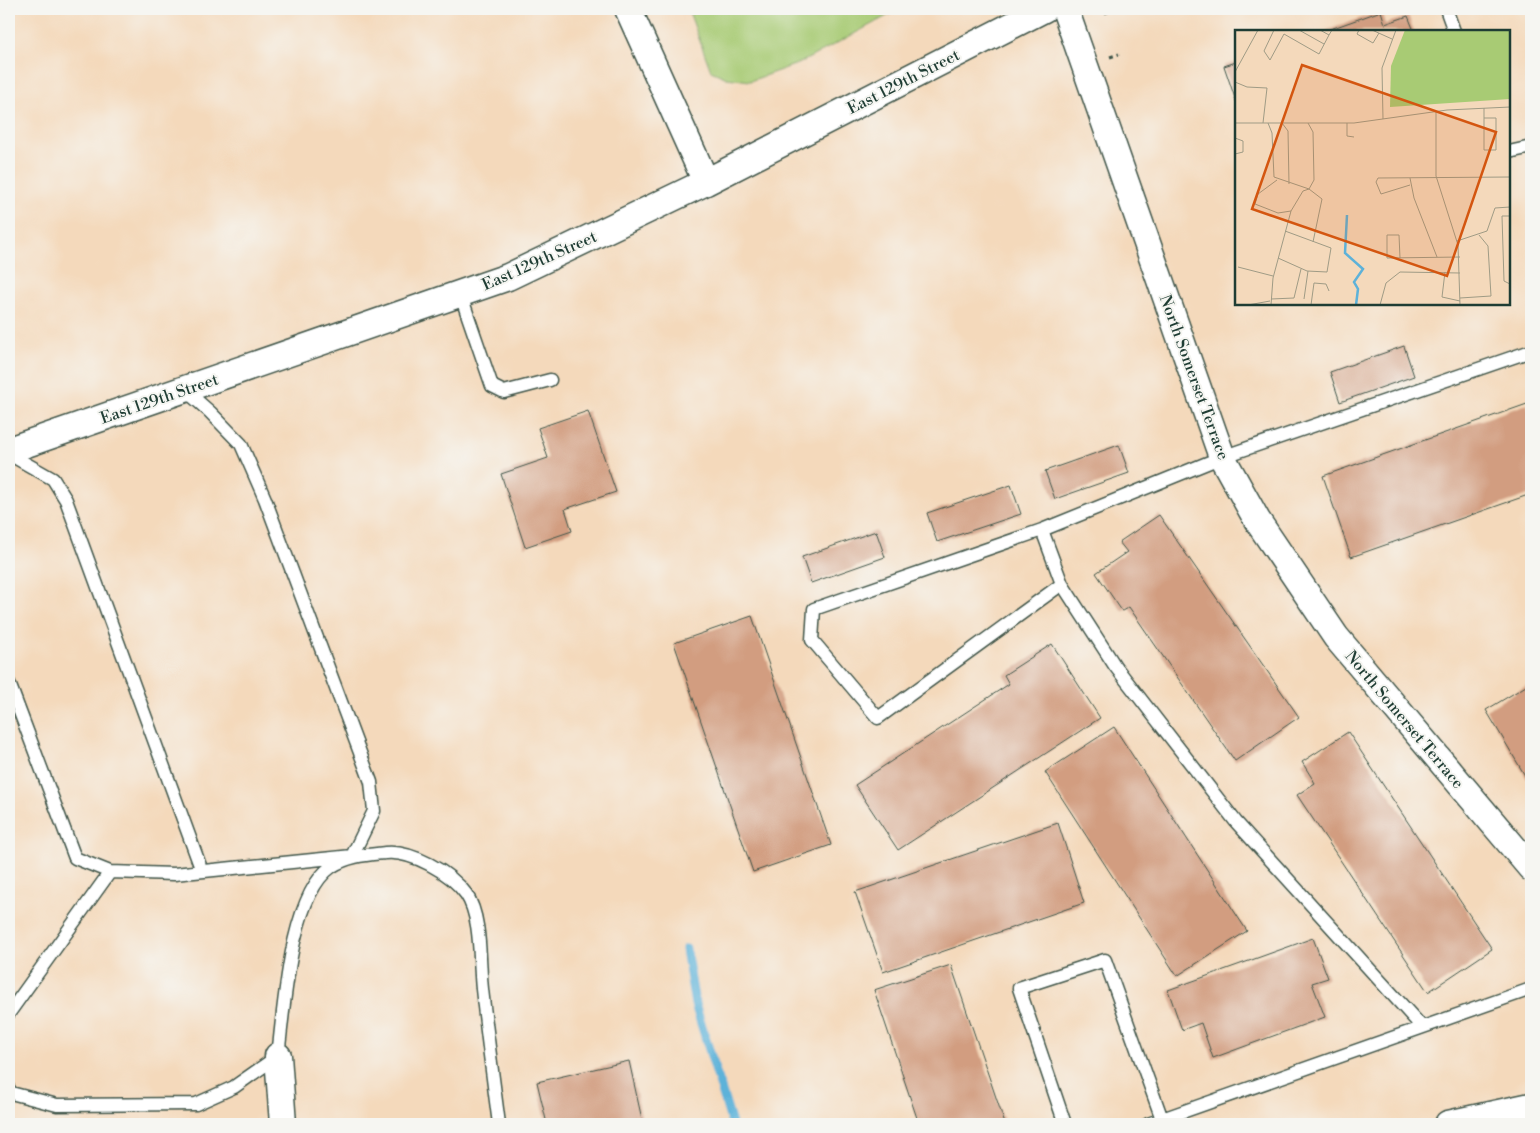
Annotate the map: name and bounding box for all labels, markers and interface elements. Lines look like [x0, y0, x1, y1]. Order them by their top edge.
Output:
inset map [1235, 30, 1510, 305]
street label: East 129th Street [844, 45, 963, 119]
street label: East 129th Street [479, 227, 600, 295]
street label: North Somerset Terrace [1155, 292, 1233, 463]
street label: East 129th Street [98, 369, 221, 428]
street label: North Somerset Terrace [1341, 646, 1468, 793]

